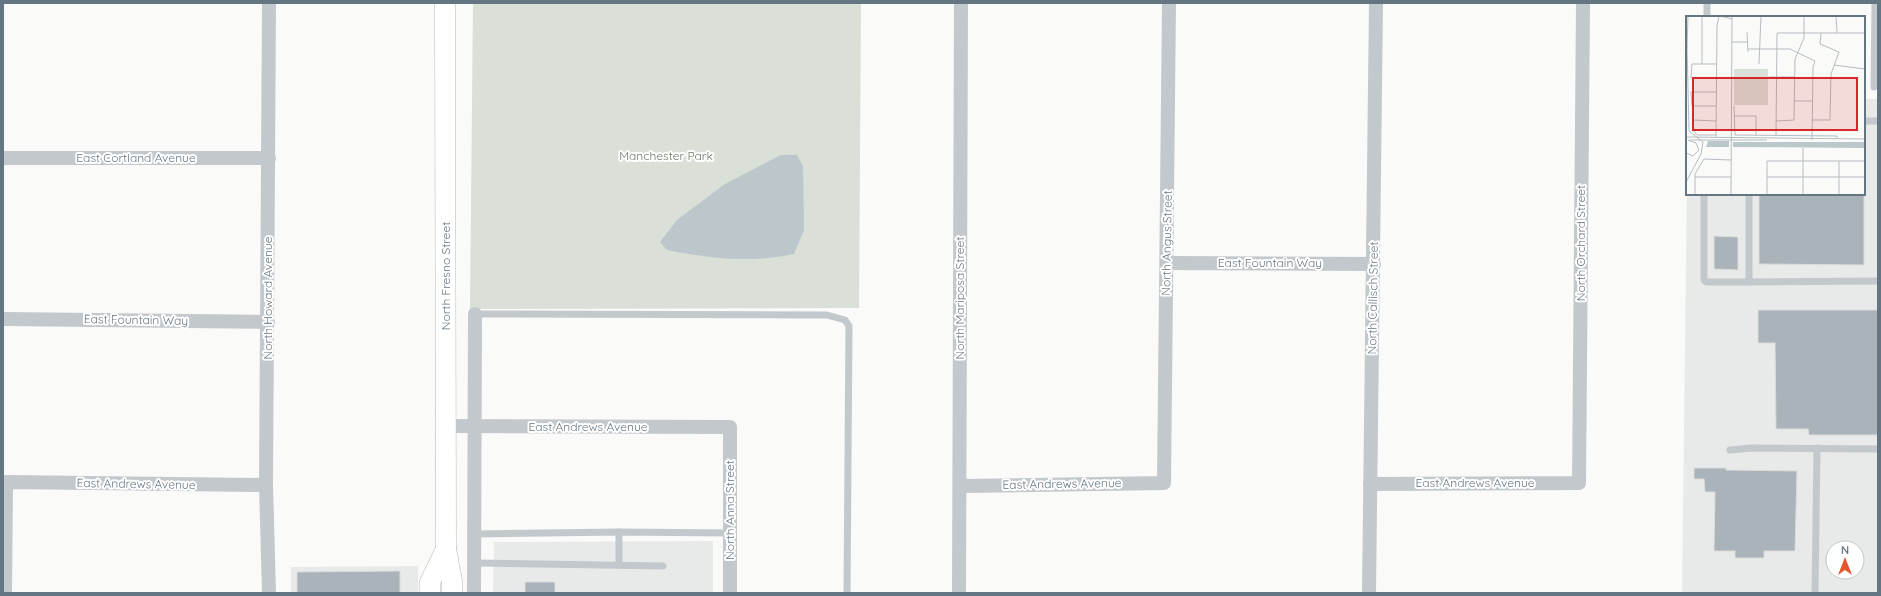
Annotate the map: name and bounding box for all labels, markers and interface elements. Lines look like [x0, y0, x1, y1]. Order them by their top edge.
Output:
inset map [1686, 16, 1865, 195]
park label: Manchester Park [619, 148, 713, 163]
street label: East Cortland Avenue [76, 150, 196, 165]
street label: North Orchard Street [1573, 185, 1588, 301]
street label: North Angus Street [1158, 190, 1175, 296]
street label: North Fresno Street [438, 222, 453, 330]
street label: North Howard Avenue [260, 236, 275, 359]
street label: North Mariposa Street [952, 237, 967, 359]
street label: North Callisch Street [1364, 242, 1381, 354]
street label: East Fountain Way [1218, 255, 1322, 270]
street label: East Fountain Way [84, 311, 188, 328]
street label: East Andrews Avenue [528, 419, 648, 434]
street label: North Anna Street [722, 460, 737, 560]
street label: East Andrews Avenue [76, 475, 196, 492]
street label: East Andrews Avenue [1002, 475, 1122, 492]
street label: East Andrews Avenue [1415, 475, 1535, 490]
north arrow [1825, 540, 1865, 580]
text: N [1841, 543, 1849, 557]

